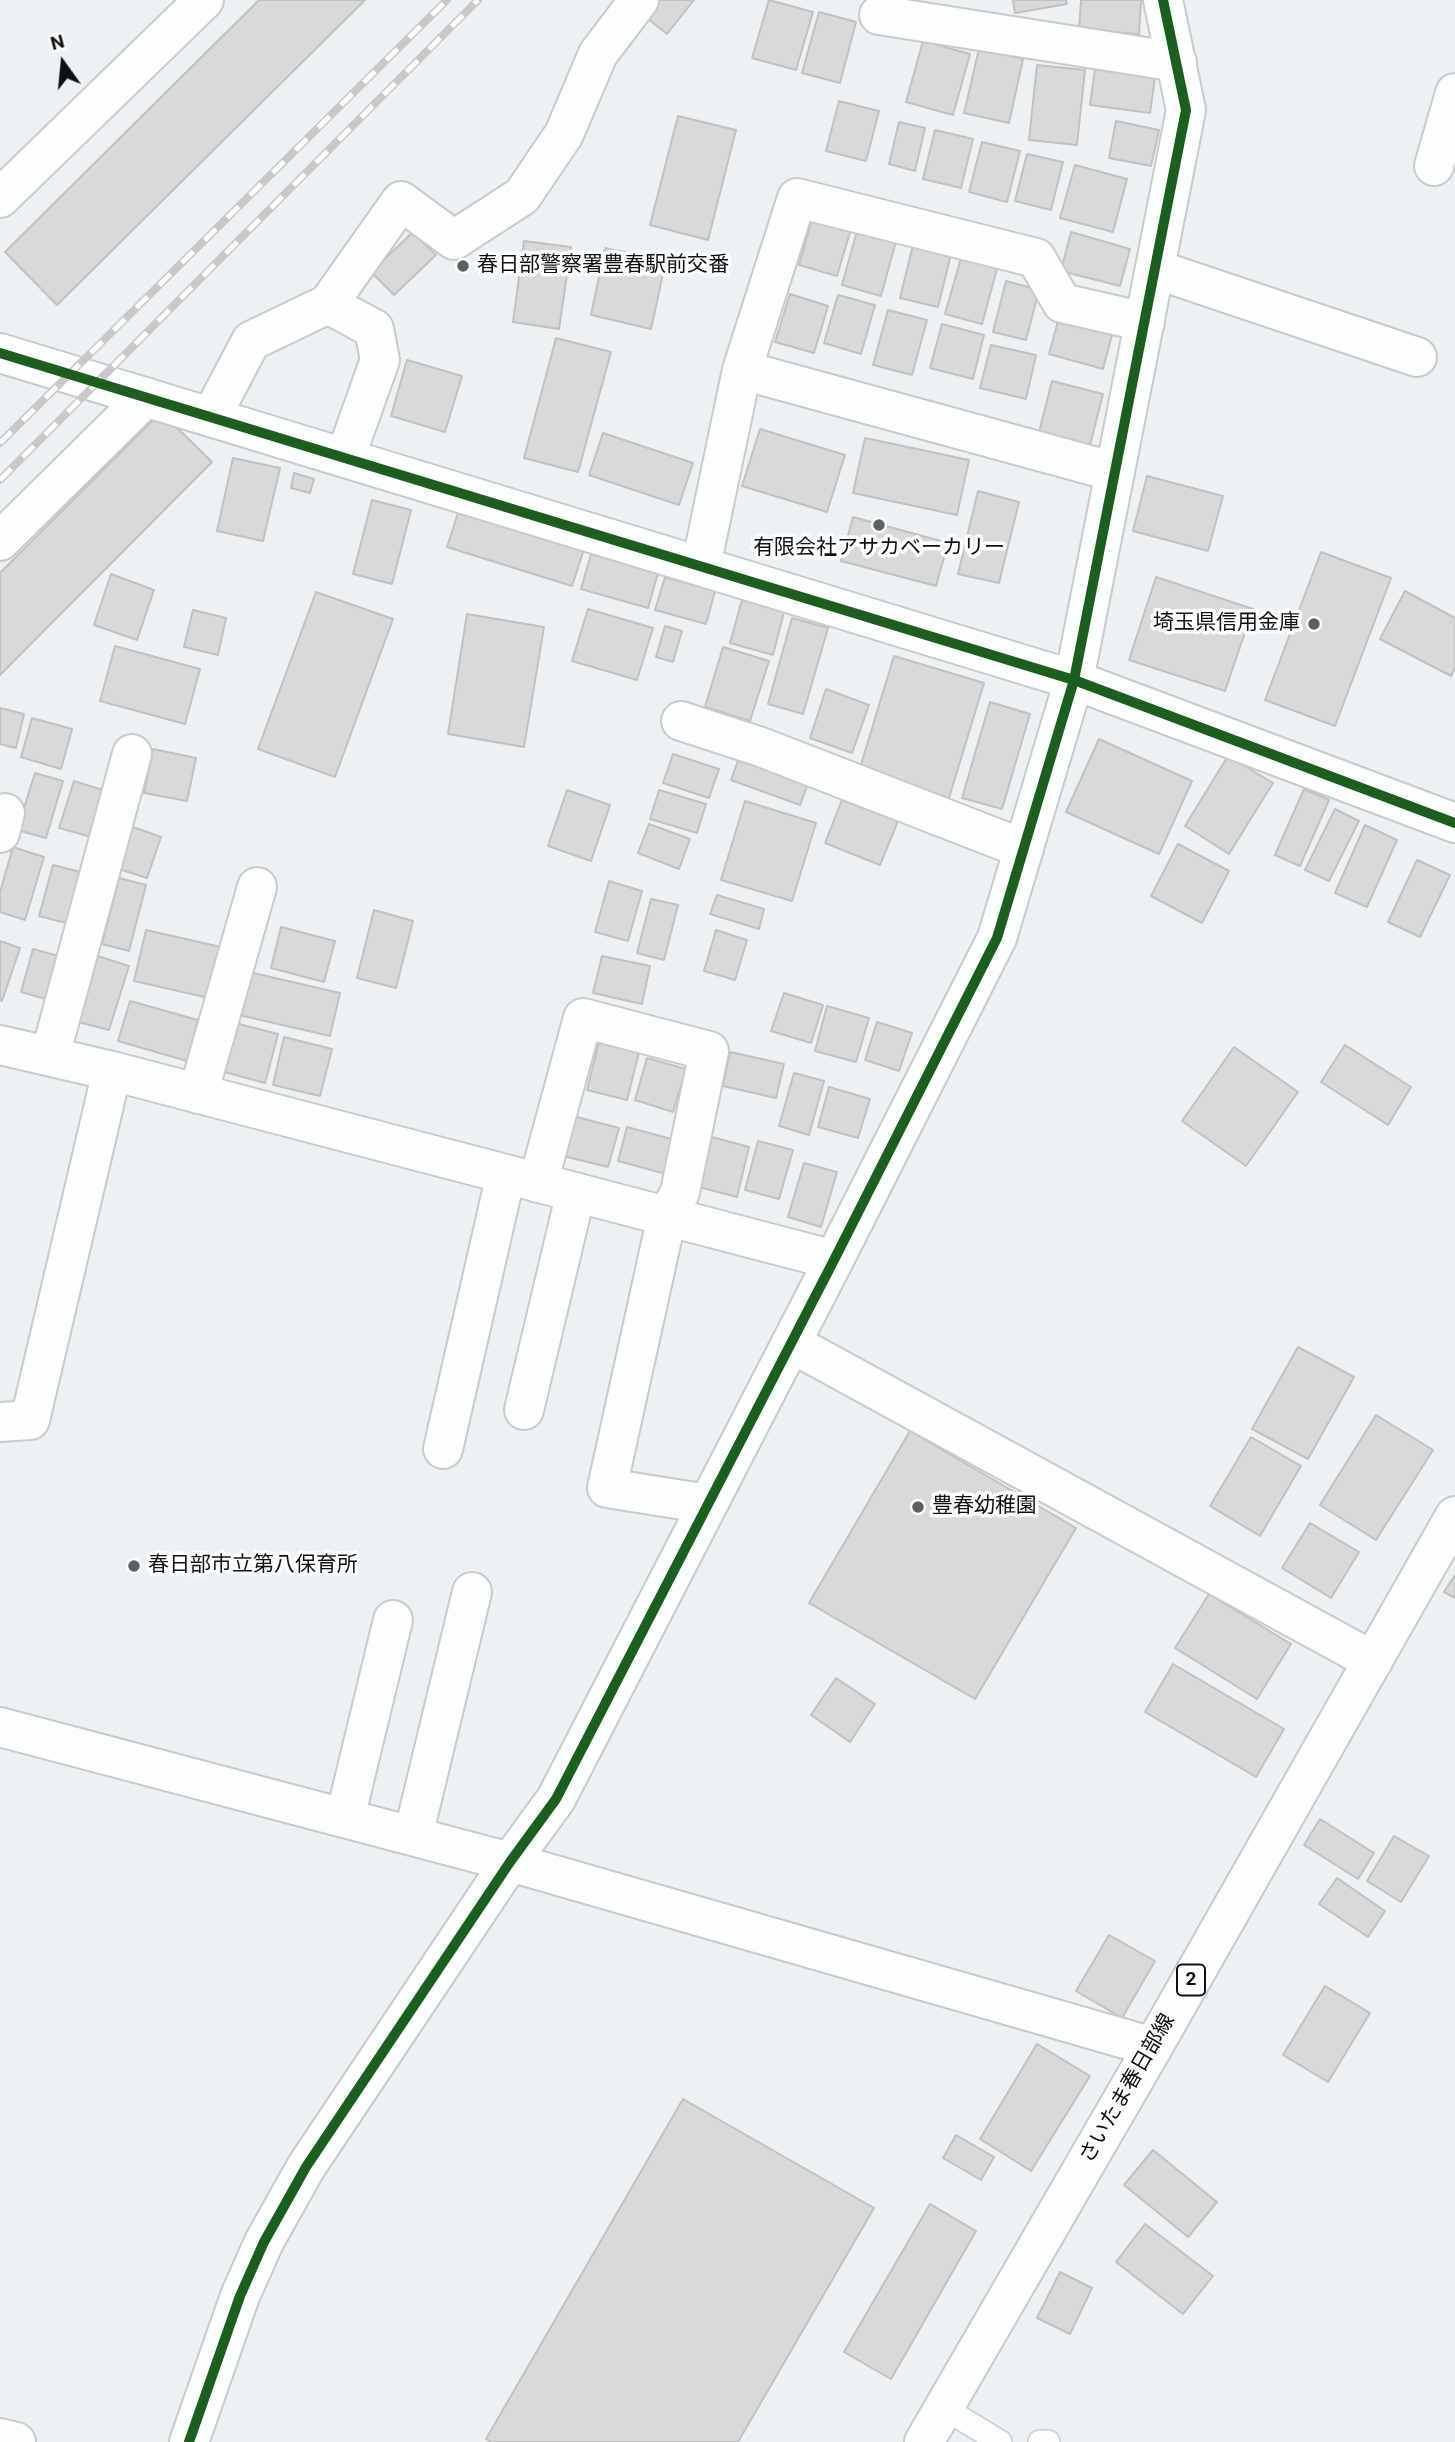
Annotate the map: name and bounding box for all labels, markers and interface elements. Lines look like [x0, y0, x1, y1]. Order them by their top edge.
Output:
north arrow [28, 28, 98, 98]
text: N [48, 29, 67, 55]
place label: 春日部警察署豊春駅前交番 [477, 253, 729, 279]
marker: 春日部警察署豊春駅前交番 [455, 258, 471, 274]
marker: 有限会社アサカベーカリー [871, 517, 887, 533]
place label: 有限会社アサカベーカリー [753, 536, 1005, 562]
place label: 埼玉県信用金庫 [1153, 611, 1300, 637]
marker: 埼玉県信用金庫 [1306, 616, 1322, 632]
place label: 豊春幼稚園 [932, 1494, 1037, 1520]
marker: 豊春幼稚園 [910, 1499, 926, 1515]
place label: 春日部市立第八保育所 [148, 1553, 358, 1579]
marker: 春日部市立第八保育所 [126, 1558, 142, 1574]
road number: 2 [1177, 1964, 1205, 1996]
street label: さいたま春日部線 [1075, 2010, 1181, 2168]

